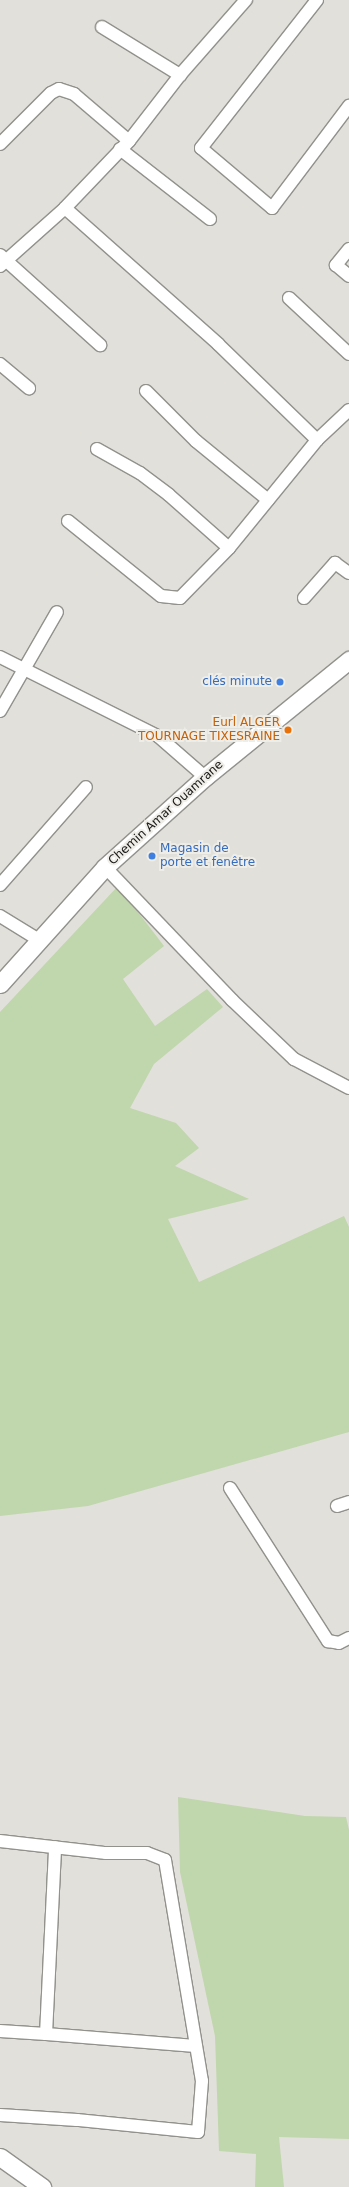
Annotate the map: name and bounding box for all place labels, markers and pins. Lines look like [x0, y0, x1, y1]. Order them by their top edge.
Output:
place label: clés minute [202, 675, 272, 689]
marker: clés minute [275, 677, 285, 687]
place label: Eurl ALGER TOURNAGE TIXESRAINE [138, 716, 280, 744]
marker: Eurl ALGER TOURNAGE TIXESRAINE [283, 725, 293, 735]
place label: Magasin de porte et fenêtre [160, 842, 255, 870]
marker: Magasin de porte et fenêtre [147, 851, 157, 861]

